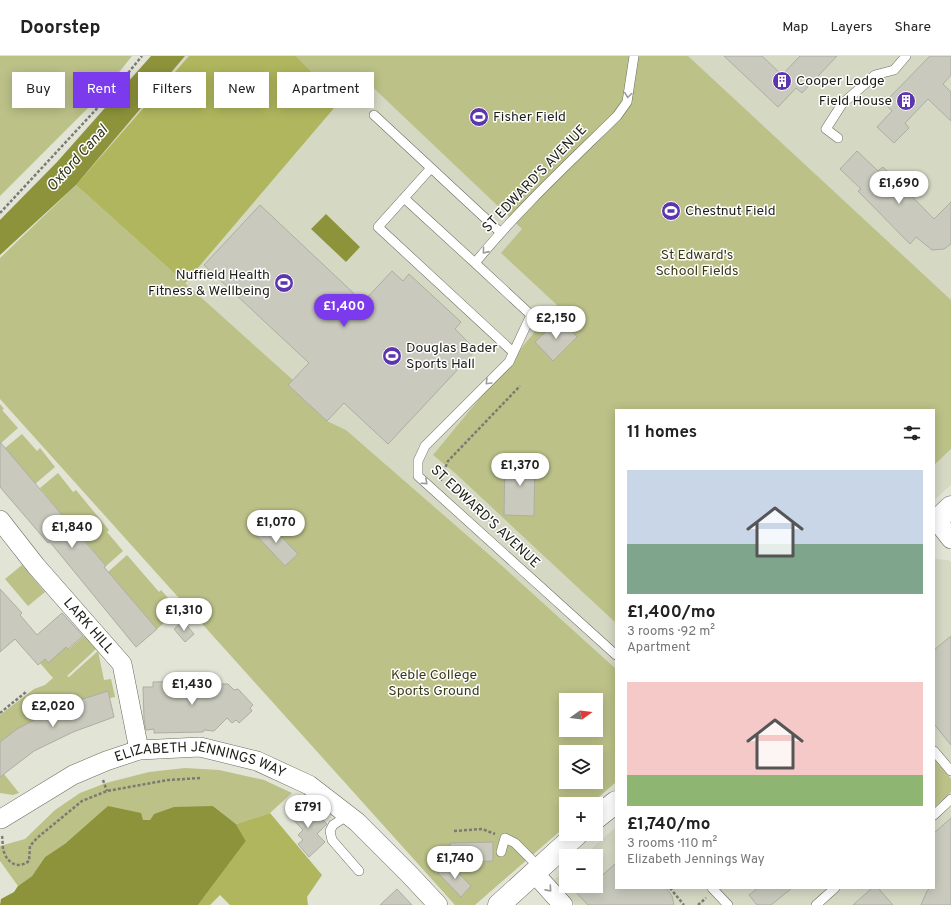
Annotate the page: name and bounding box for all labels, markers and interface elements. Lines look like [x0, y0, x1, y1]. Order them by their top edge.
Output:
text: Doorstep [20, 16, 100, 40]
text: Map [782, 19, 808, 36]
text: Layers [830, 19, 872, 36]
text: Share [894, 19, 931, 36]
building icon: Cooper Lodge [771, 70, 793, 92]
chip: Buy [12, 72, 65, 108]
chip: Rent [73, 72, 130, 108]
chip: Filters [138, 72, 206, 108]
chip: New [214, 72, 269, 108]
chip: Apartment [277, 72, 374, 108]
place label: Cooper Lodge [796, 73, 885, 90]
building icon: Field House [895, 90, 917, 112]
one-way arrow [624, 92, 633, 98]
place label: Field House [819, 93, 892, 110]
sports icon: Fisher Field [468, 106, 490, 128]
place label: Fisher Field [493, 109, 566, 126]
water label: Oxford Canal [43, 121, 114, 196]
street label: ST EDWARD'S AVENUE [479, 122, 591, 236]
pin: £1,690 [866, 171, 932, 205]
text: £1,690 [878, 176, 920, 192]
sports icon: Chestnut Field [660, 200, 682, 222]
place label: Chestnut Field [685, 203, 776, 220]
one-way arrow [483, 247, 490, 254]
park label: St Edward's School Fields [655, 247, 739, 280]
place label: Nuffield Health Fitness & Wellbeing [148, 267, 270, 300]
sports icon: Nuffield Health Fitness & Wellbeing [273, 272, 295, 294]
pin: £1,400 [311, 294, 377, 328]
text: £1,400 [323, 299, 365, 315]
pin: £2,150 [523, 306, 589, 340]
text: £2,150 [536, 311, 576, 327]
place label: Douglas Bader Sports Hall [406, 340, 498, 373]
sports icon: Douglas Bader Sports Hall [381, 345, 403, 367]
one-way arrow [485, 377, 493, 385]
text: 11 homes [627, 422, 697, 444]
icon: filters [901, 422, 923, 444]
pin: £1,370 [487, 453, 553, 487]
text: £1,370 [500, 458, 540, 474]
street label: ST EDWARD'S AVENUE [427, 462, 543, 572]
one-way arrow [420, 477, 428, 484]
icon: home [739, 496, 811, 568]
pin: £1,070 [243, 510, 309, 544]
pin: £1,840 [39, 515, 105, 549]
text: £1,070 [256, 515, 296, 531]
text: £1,840 [51, 520, 93, 536]
street label: LARK HILL [60, 594, 118, 657]
pin: £1,310 [151, 598, 217, 632]
text: £1,400/mo [627, 602, 715, 624]
text: £1,310 [165, 603, 203, 619]
text: 3 rooms · 92 m² [627, 624, 715, 640]
text: Apartment [627, 640, 690, 656]
park label: Keble College Sports Ground [388, 667, 480, 700]
pin: £1,430 [159, 672, 225, 706]
text: £1,430 [172, 677, 212, 693]
north arrow [559, 693, 603, 737]
map controls [559, 693, 603, 893]
pin: £2,020 [20, 694, 86, 728]
text: £2,020 [31, 699, 75, 715]
icon: home [739, 708, 811, 780]
street label: ELIZABETH JENNINGS WAY [112, 738, 288, 782]
button: layers [559, 745, 603, 789]
pin: £791 [284, 795, 332, 829]
button: + [559, 797, 603, 841]
text: £791 [294, 800, 322, 816]
text: £1,740/mo [627, 814, 710, 836]
text: 3 rooms · 110 m² [627, 836, 717, 852]
pin: £1,740 [422, 846, 488, 880]
button: − [559, 849, 603, 893]
text: £1,740 [436, 851, 474, 867]
text: Elizabeth Jennings Way [627, 852, 765, 868]
one-way arrow [544, 884, 551, 892]

